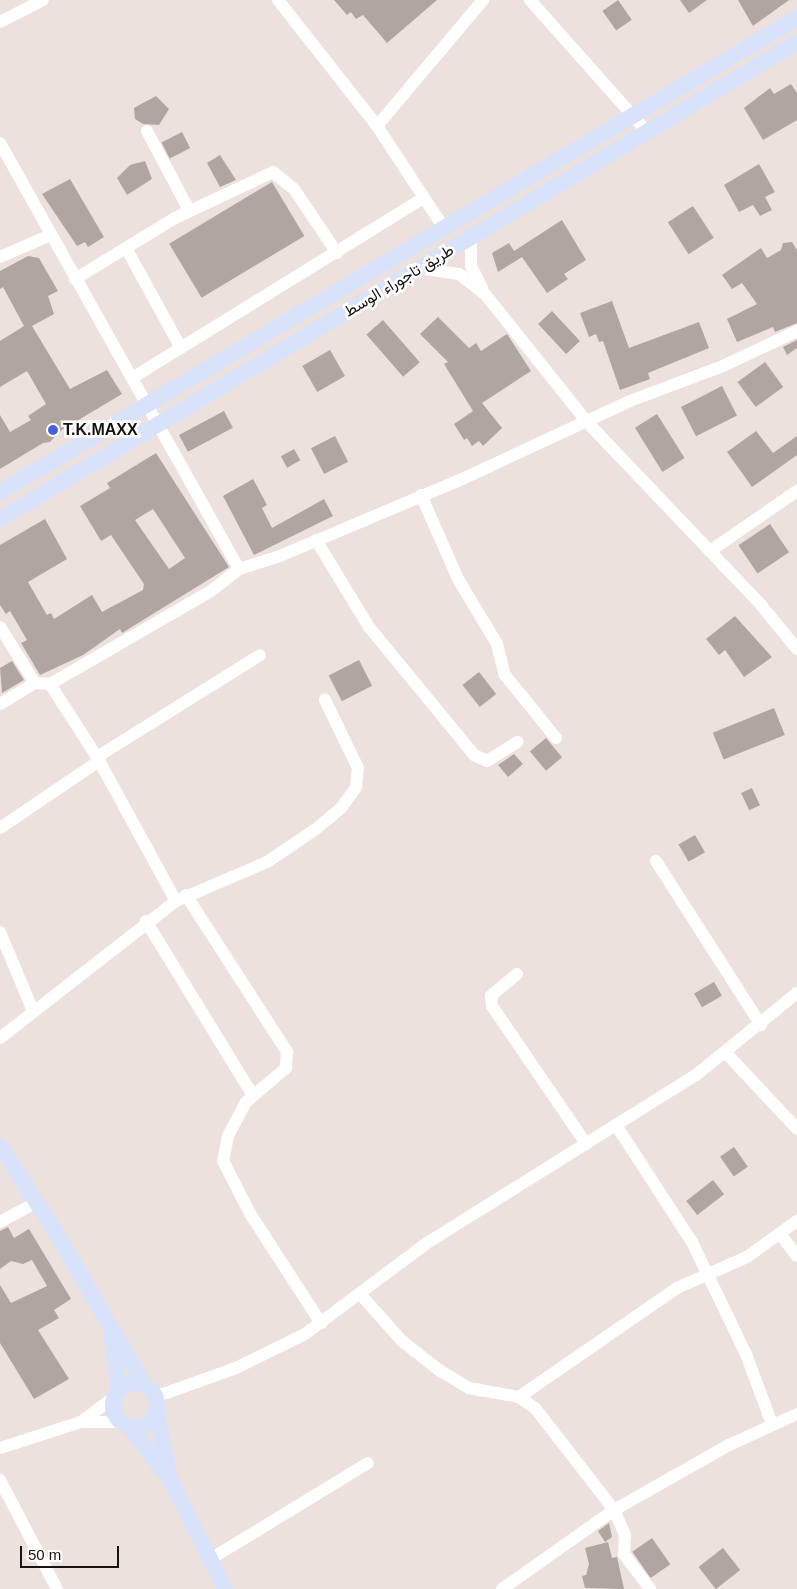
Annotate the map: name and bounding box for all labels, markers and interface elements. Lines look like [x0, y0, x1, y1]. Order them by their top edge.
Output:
street label: طريق تاجوراء الوسط [340, 241, 458, 321]
place label: T.K.MAXX [63, 420, 138, 440]
marker: T.K.MAXX [47, 424, 59, 436]
scale bar [22, 1536, 121, 1568]
text: 50 m [28, 1546, 61, 1563]

